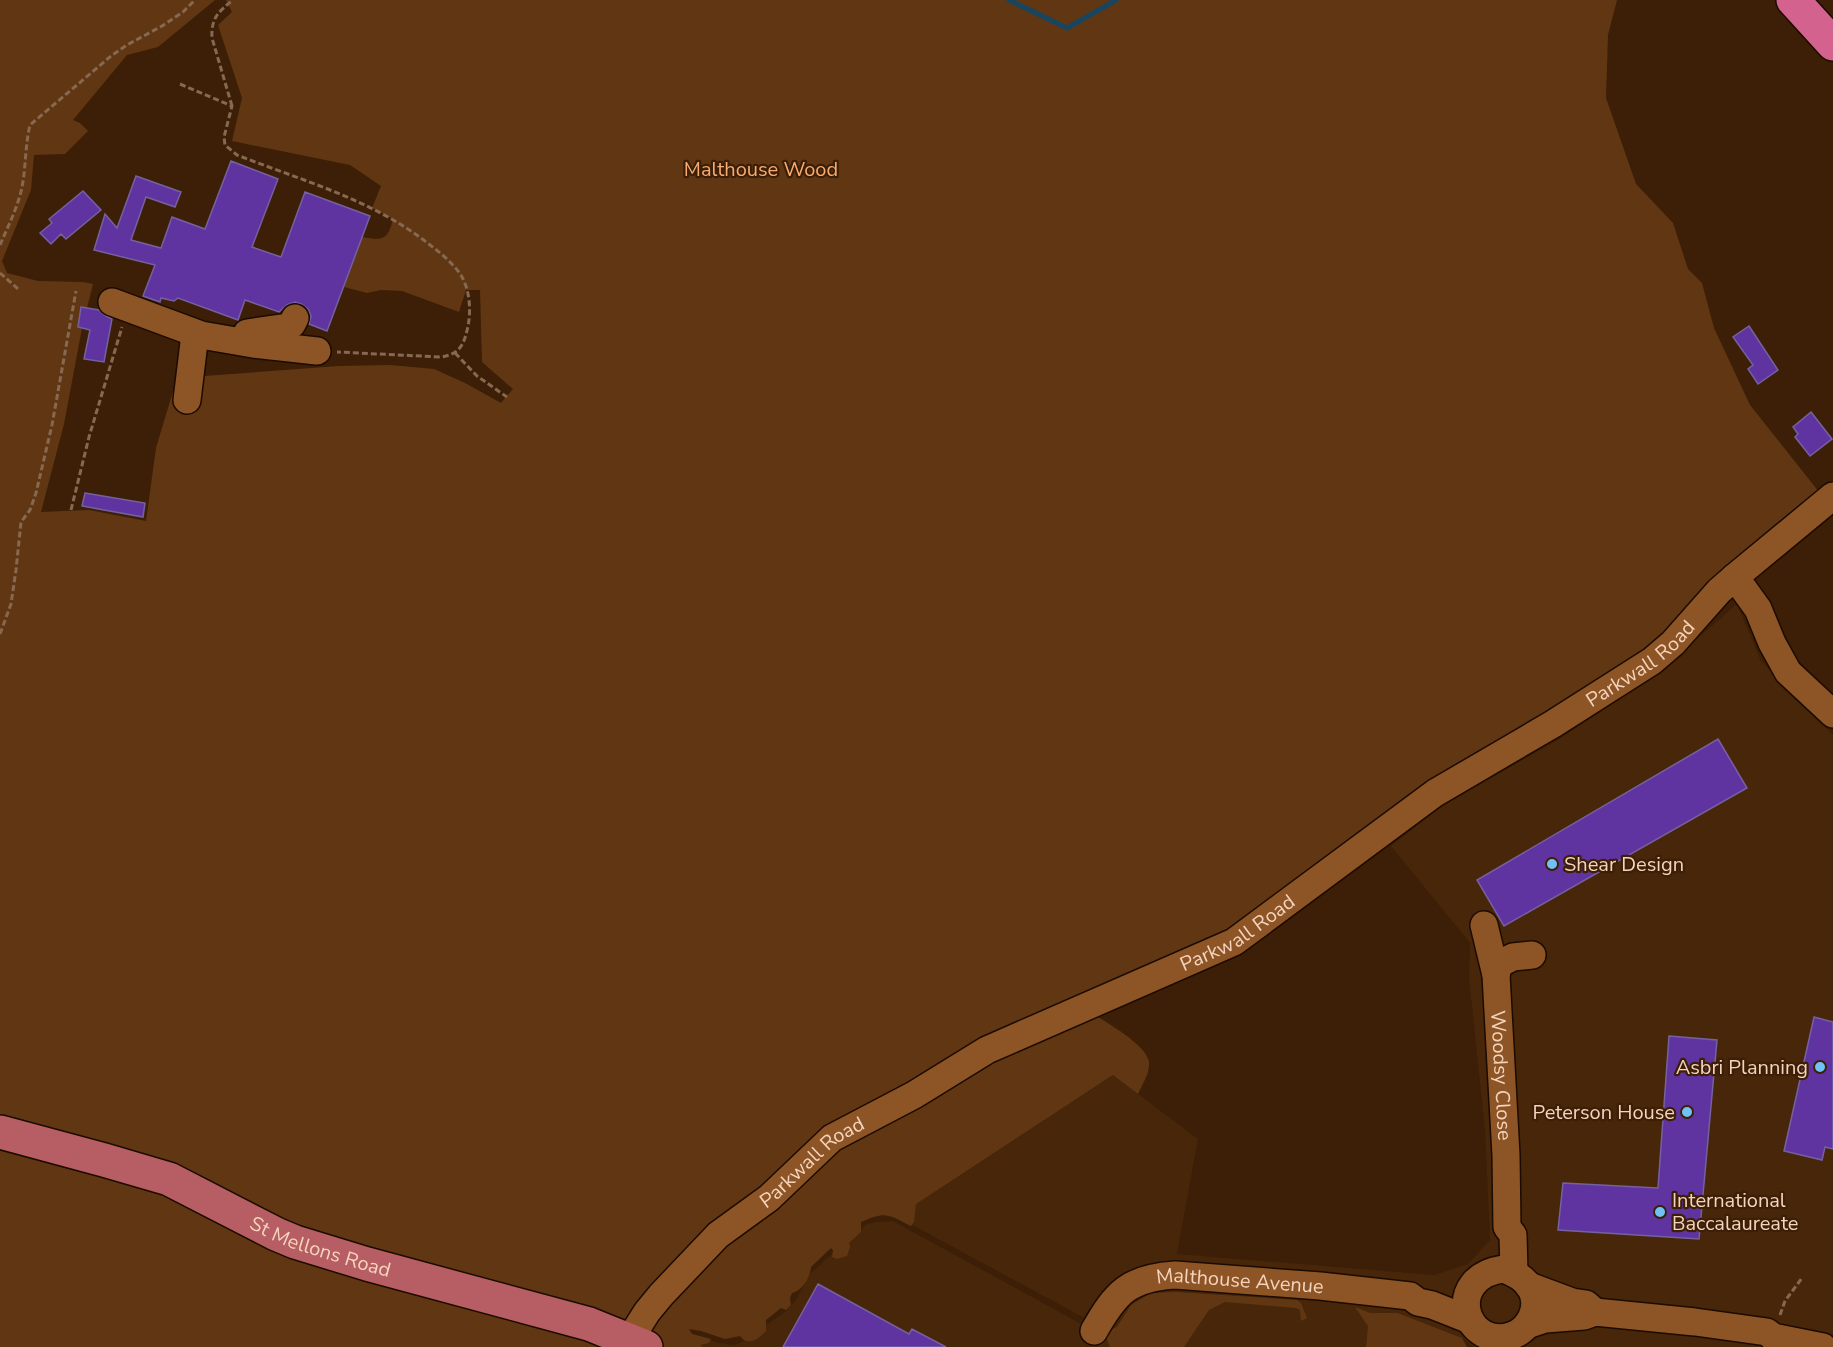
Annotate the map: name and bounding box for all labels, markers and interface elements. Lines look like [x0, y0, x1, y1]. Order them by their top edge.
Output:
park label: Malthouse Wood [684, 156, 838, 183]
street label: Parkwall Road [1581, 614, 1701, 714]
place label: Shear Design [1564, 851, 1684, 878]
marker: Shear Design [1545, 857, 1559, 871]
street label: Parkwall Road [1176, 888, 1301, 978]
street label: Woodsy Close [1484, 1010, 1518, 1141]
place label: Asbri Planning [1676, 1054, 1808, 1081]
marker: Asbri Planning [1813, 1060, 1827, 1074]
place label: Peterson House [1532, 1099, 1675, 1126]
marker: Peterson House [1680, 1105, 1694, 1119]
street label: Parkwall Road [754, 1110, 869, 1215]
place label: International Baccalaureate [1672, 1187, 1799, 1237]
marker: International Baccalaureate [1653, 1205, 1667, 1219]
street label: St Mellons Road [245, 1210, 394, 1284]
street label: Malthouse Avenue [1155, 1262, 1325, 1300]

